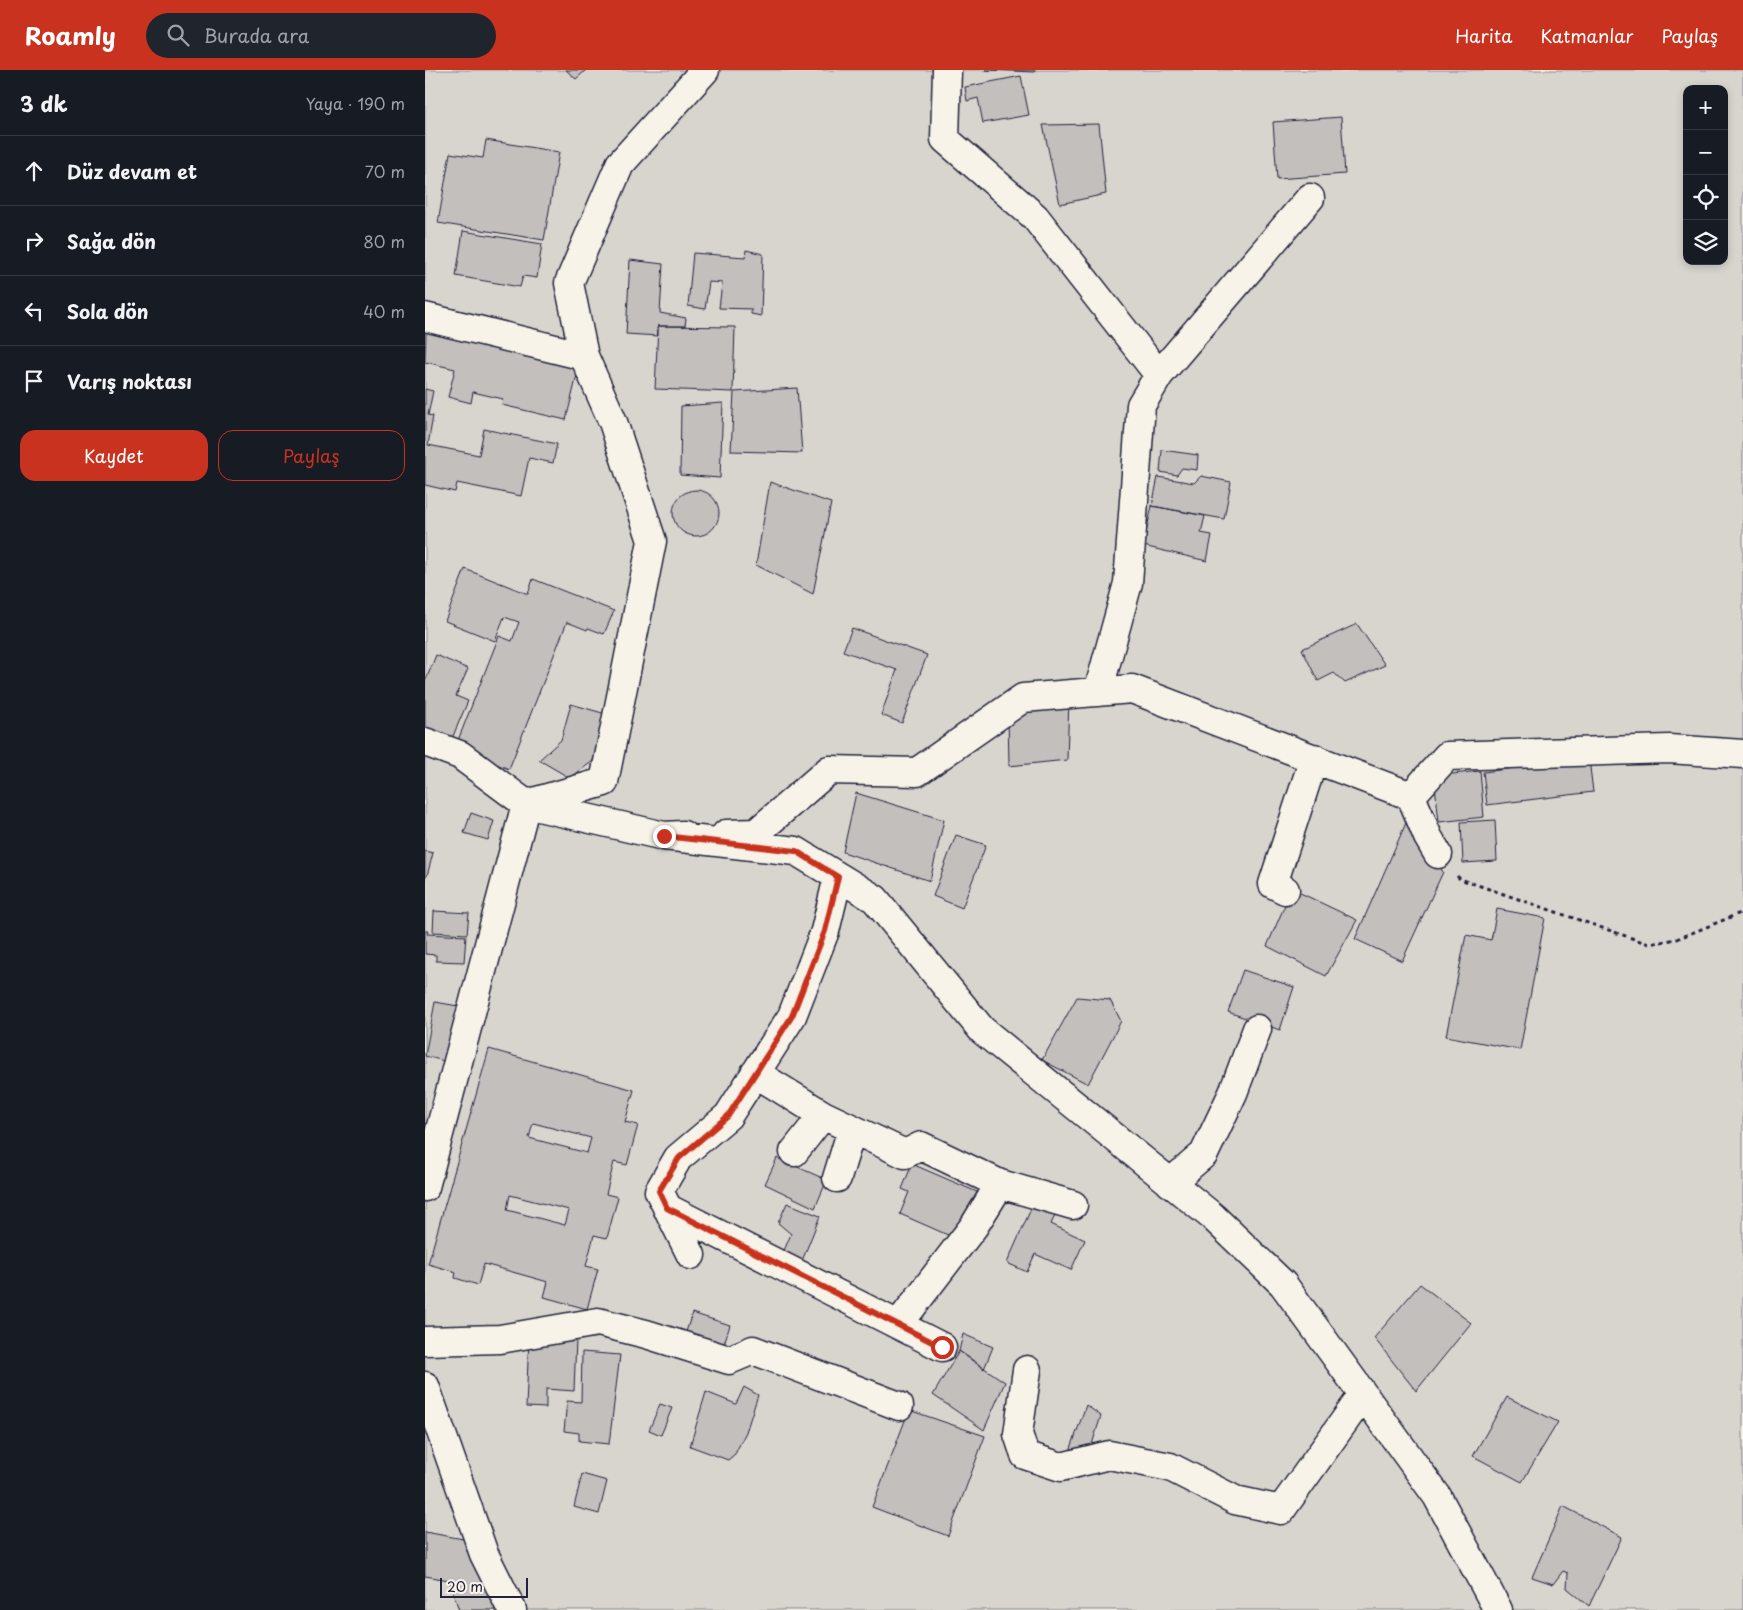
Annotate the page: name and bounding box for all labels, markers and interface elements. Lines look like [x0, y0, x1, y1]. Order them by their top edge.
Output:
search box [146, 13, 496, 58]
text: Roamly [25, 17, 116, 53]
icon: search [164, 21, 192, 49]
text: Burada ara [204, 21, 309, 49]
text: Harita [1455, 22, 1512, 49]
text: Katmanlar [1540, 22, 1633, 49]
text: Paylaş [1661, 22, 1718, 49]
map controls [1683, 85, 1728, 265]
button: + [1683, 85, 1728, 130]
text: 3 dk [20, 87, 68, 119]
text: Yaya · 190 m [306, 91, 405, 115]
button: − [1683, 130, 1728, 175]
icon: ahead [20, 157, 48, 185]
text: Düz devam et [67, 157, 197, 185]
text: 70 m [365, 159, 405, 183]
button: locate [1683, 175, 1728, 220]
button: layers [1683, 220, 1728, 265]
icon: right [20, 227, 48, 255]
text: Sağa dön [67, 227, 156, 255]
text: 80 m [363, 229, 405, 253]
icon: left [20, 297, 48, 325]
text: Sola dön [67, 297, 148, 325]
text: 40 m [363, 299, 405, 323]
icon: arrive [20, 367, 48, 395]
text: Varış noktası [67, 367, 192, 395]
button: Kaydet [20, 430, 208, 481]
button: Paylaş [218, 430, 405, 481]
route end [653, 825, 676, 848]
route start [931, 1336, 954, 1359]
scale bar [440, 1575, 527, 1598]
text: 20 m [447, 1576, 483, 1597]

